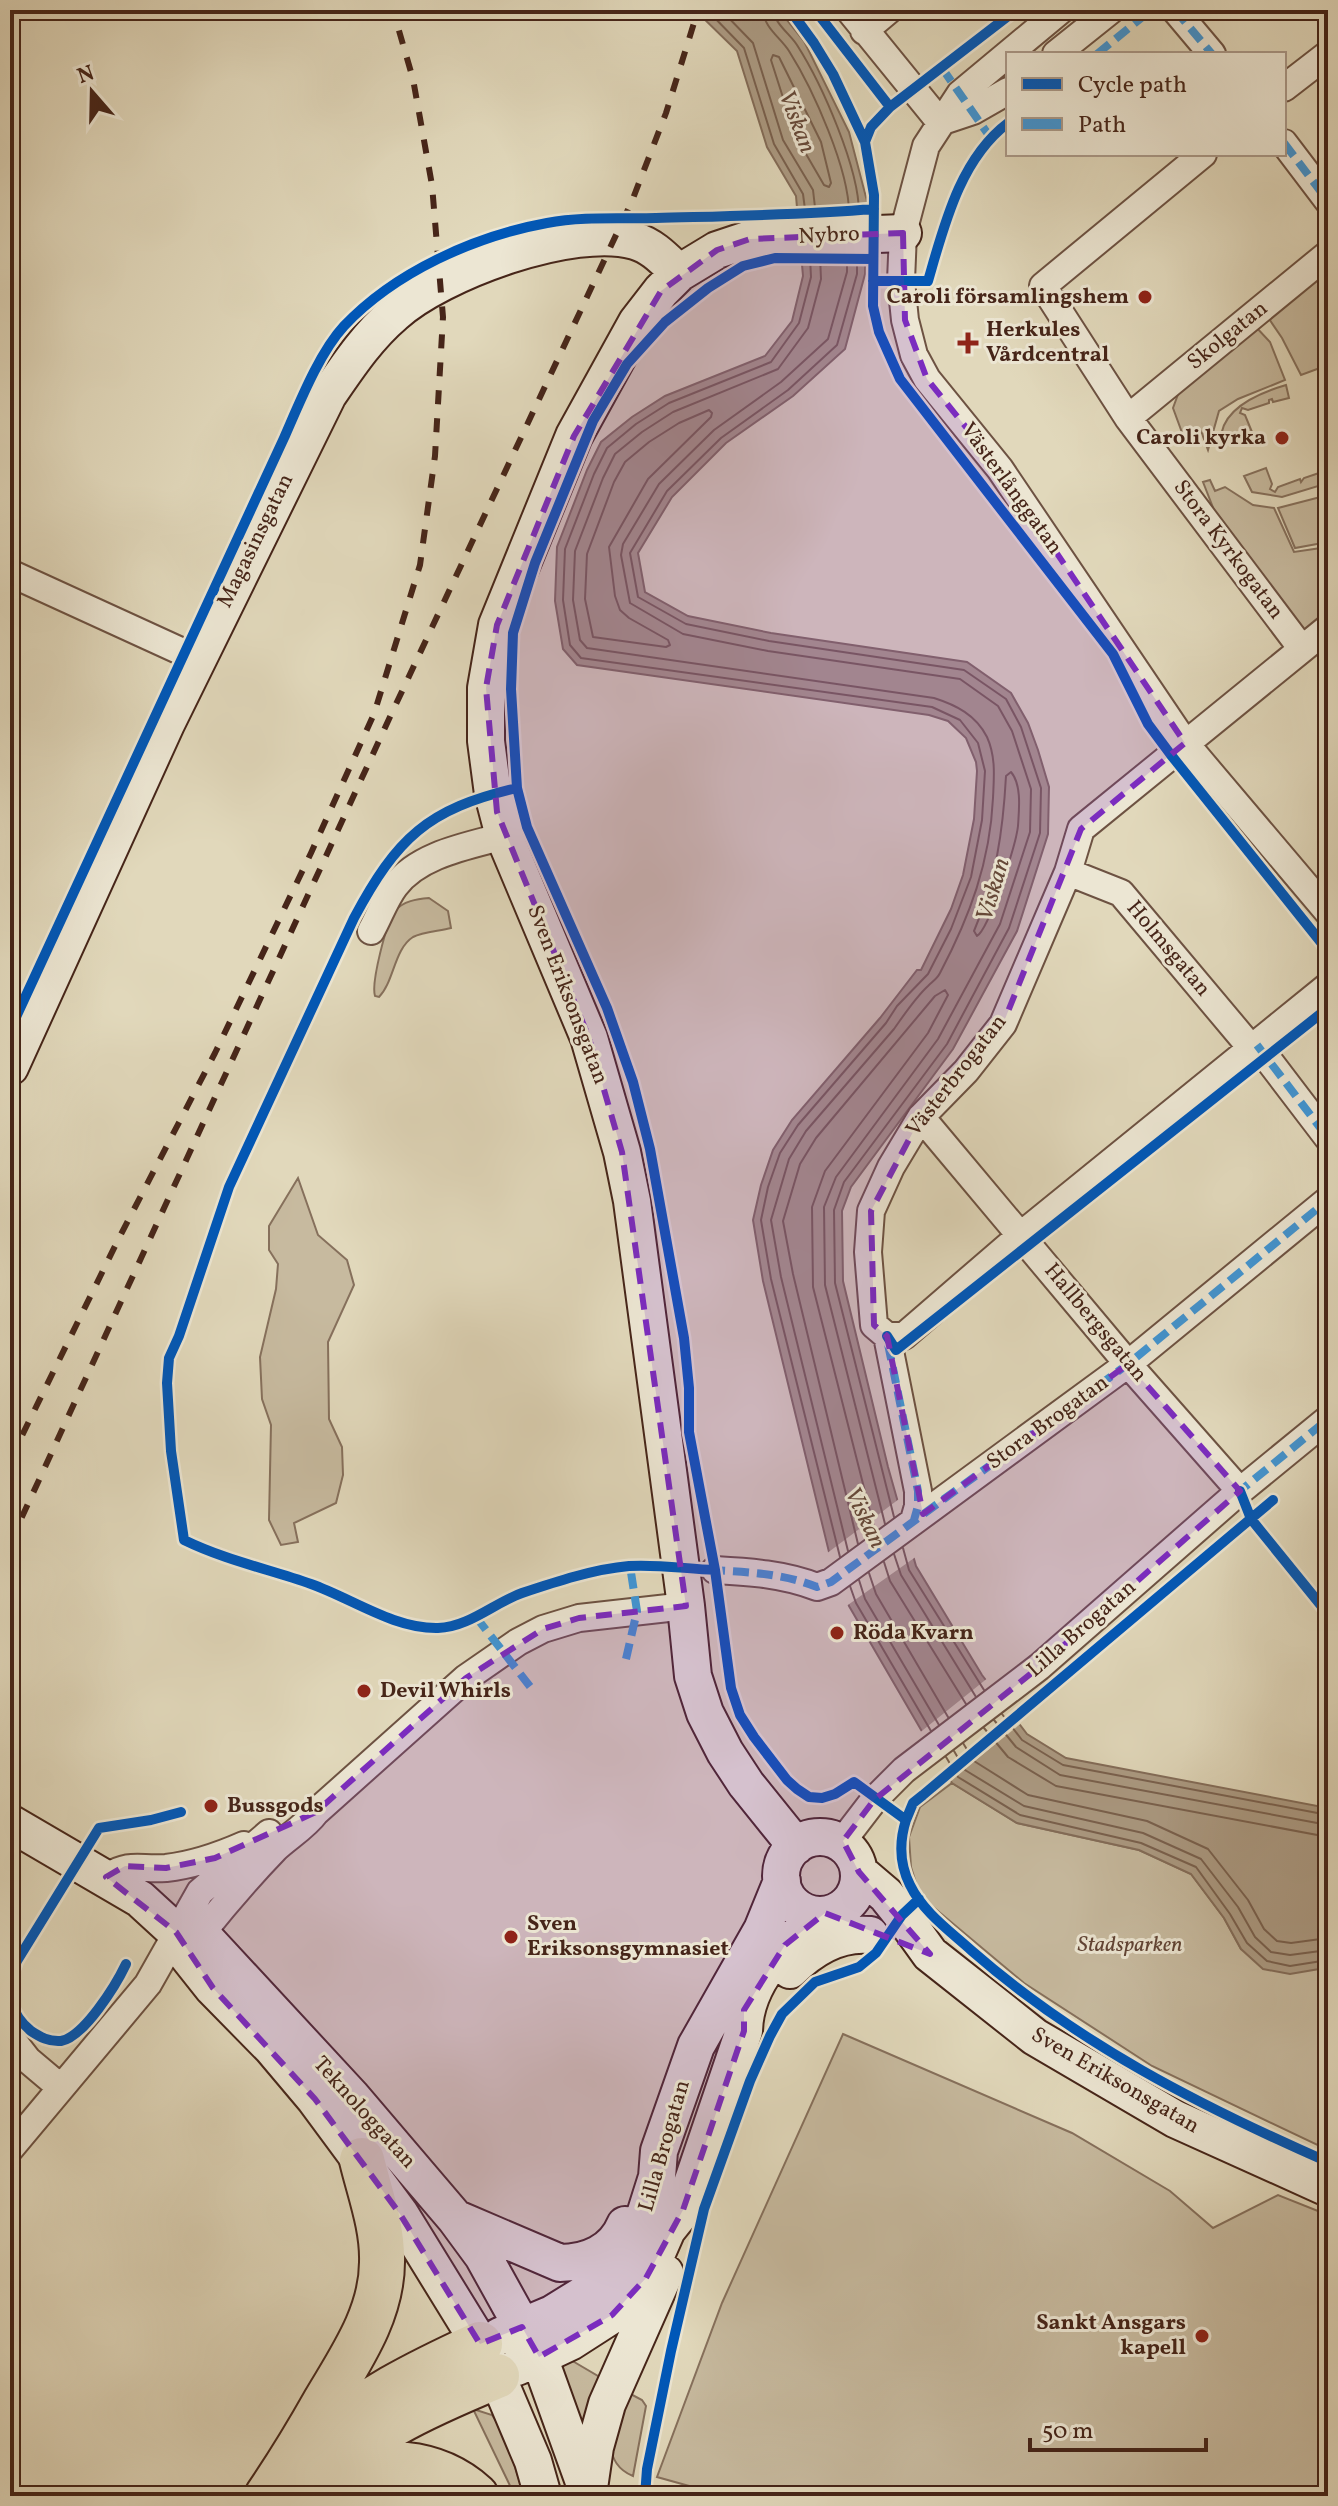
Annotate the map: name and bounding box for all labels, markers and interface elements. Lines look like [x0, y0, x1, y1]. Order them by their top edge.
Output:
north arrow [52, 52, 132, 132]
legend [1006, 52, 1286, 156]
text: N [73, 58, 99, 93]
text: Cycle path [1078, 69, 1187, 103]
water label: Viskan [768, 86, 824, 158]
text: Path [1078, 109, 1126, 143]
street label: Nybro [798, 219, 860, 253]
place label: Caroli församlingshem [887, 282, 1129, 313]
marker: Caroli församlingshem [1136, 288, 1154, 306]
street label: Skolgatan [1181, 294, 1275, 378]
place label: Herkules Vårdcentral [986, 315, 1109, 371]
marker: Herkules Vårdcentral [957, 332, 979, 354]
street label: Västerlånggatan [952, 417, 1070, 561]
place label: Caroli kyrka [1136, 423, 1266, 454]
marker: Caroli kyrka [1273, 429, 1291, 447]
street label: Magasinsgatan [210, 469, 302, 613]
street label: Stora Kyrkogatan [1165, 474, 1291, 626]
water label: Viskan [968, 854, 1020, 926]
street label: Holmsgatan [1118, 894, 1218, 1004]
street label: Sven Eriksonsgatan [519, 901, 615, 1089]
street label: Västerbrogatan [899, 1008, 1015, 1144]
street label: Hallbergsgatan [1036, 1257, 1154, 1389]
street label: Stora Brogatan [981, 1368, 1115, 1478]
water label: Viskan [834, 1481, 894, 1555]
street label: Lilla Brogatan [1021, 1573, 1143, 1685]
place label: Röda Kvarn [853, 1618, 974, 1649]
marker: Röda Kvarn [828, 1624, 846, 1642]
place label: Devil Whirls [380, 1676, 511, 1707]
marker: Devil Whirls [355, 1682, 373, 1700]
place label: Bussgods [227, 1791, 324, 1822]
marker: Bussgods [202, 1797, 220, 1815]
place label: Sven Eriksonsgymnasiet [527, 1909, 729, 1965]
marker: Sven Eriksonsgymnasiet [502, 1928, 520, 1946]
park label: Stadsparken [1078, 1930, 1182, 1961]
street label: Sven Eriksonsgatan [1025, 2020, 1205, 2142]
street label: Teknologgatan [305, 2050, 423, 2176]
street label: Lilla Brogatan [631, 2076, 699, 2216]
place label: Sankt Ansgars kapell [1036, 2308, 1186, 2364]
marker: Sankt Ansgars kapell [1193, 2327, 1211, 2345]
scale bar [1030, 2402, 1206, 2452]
text: 50 m [1042, 2415, 1094, 2449]

